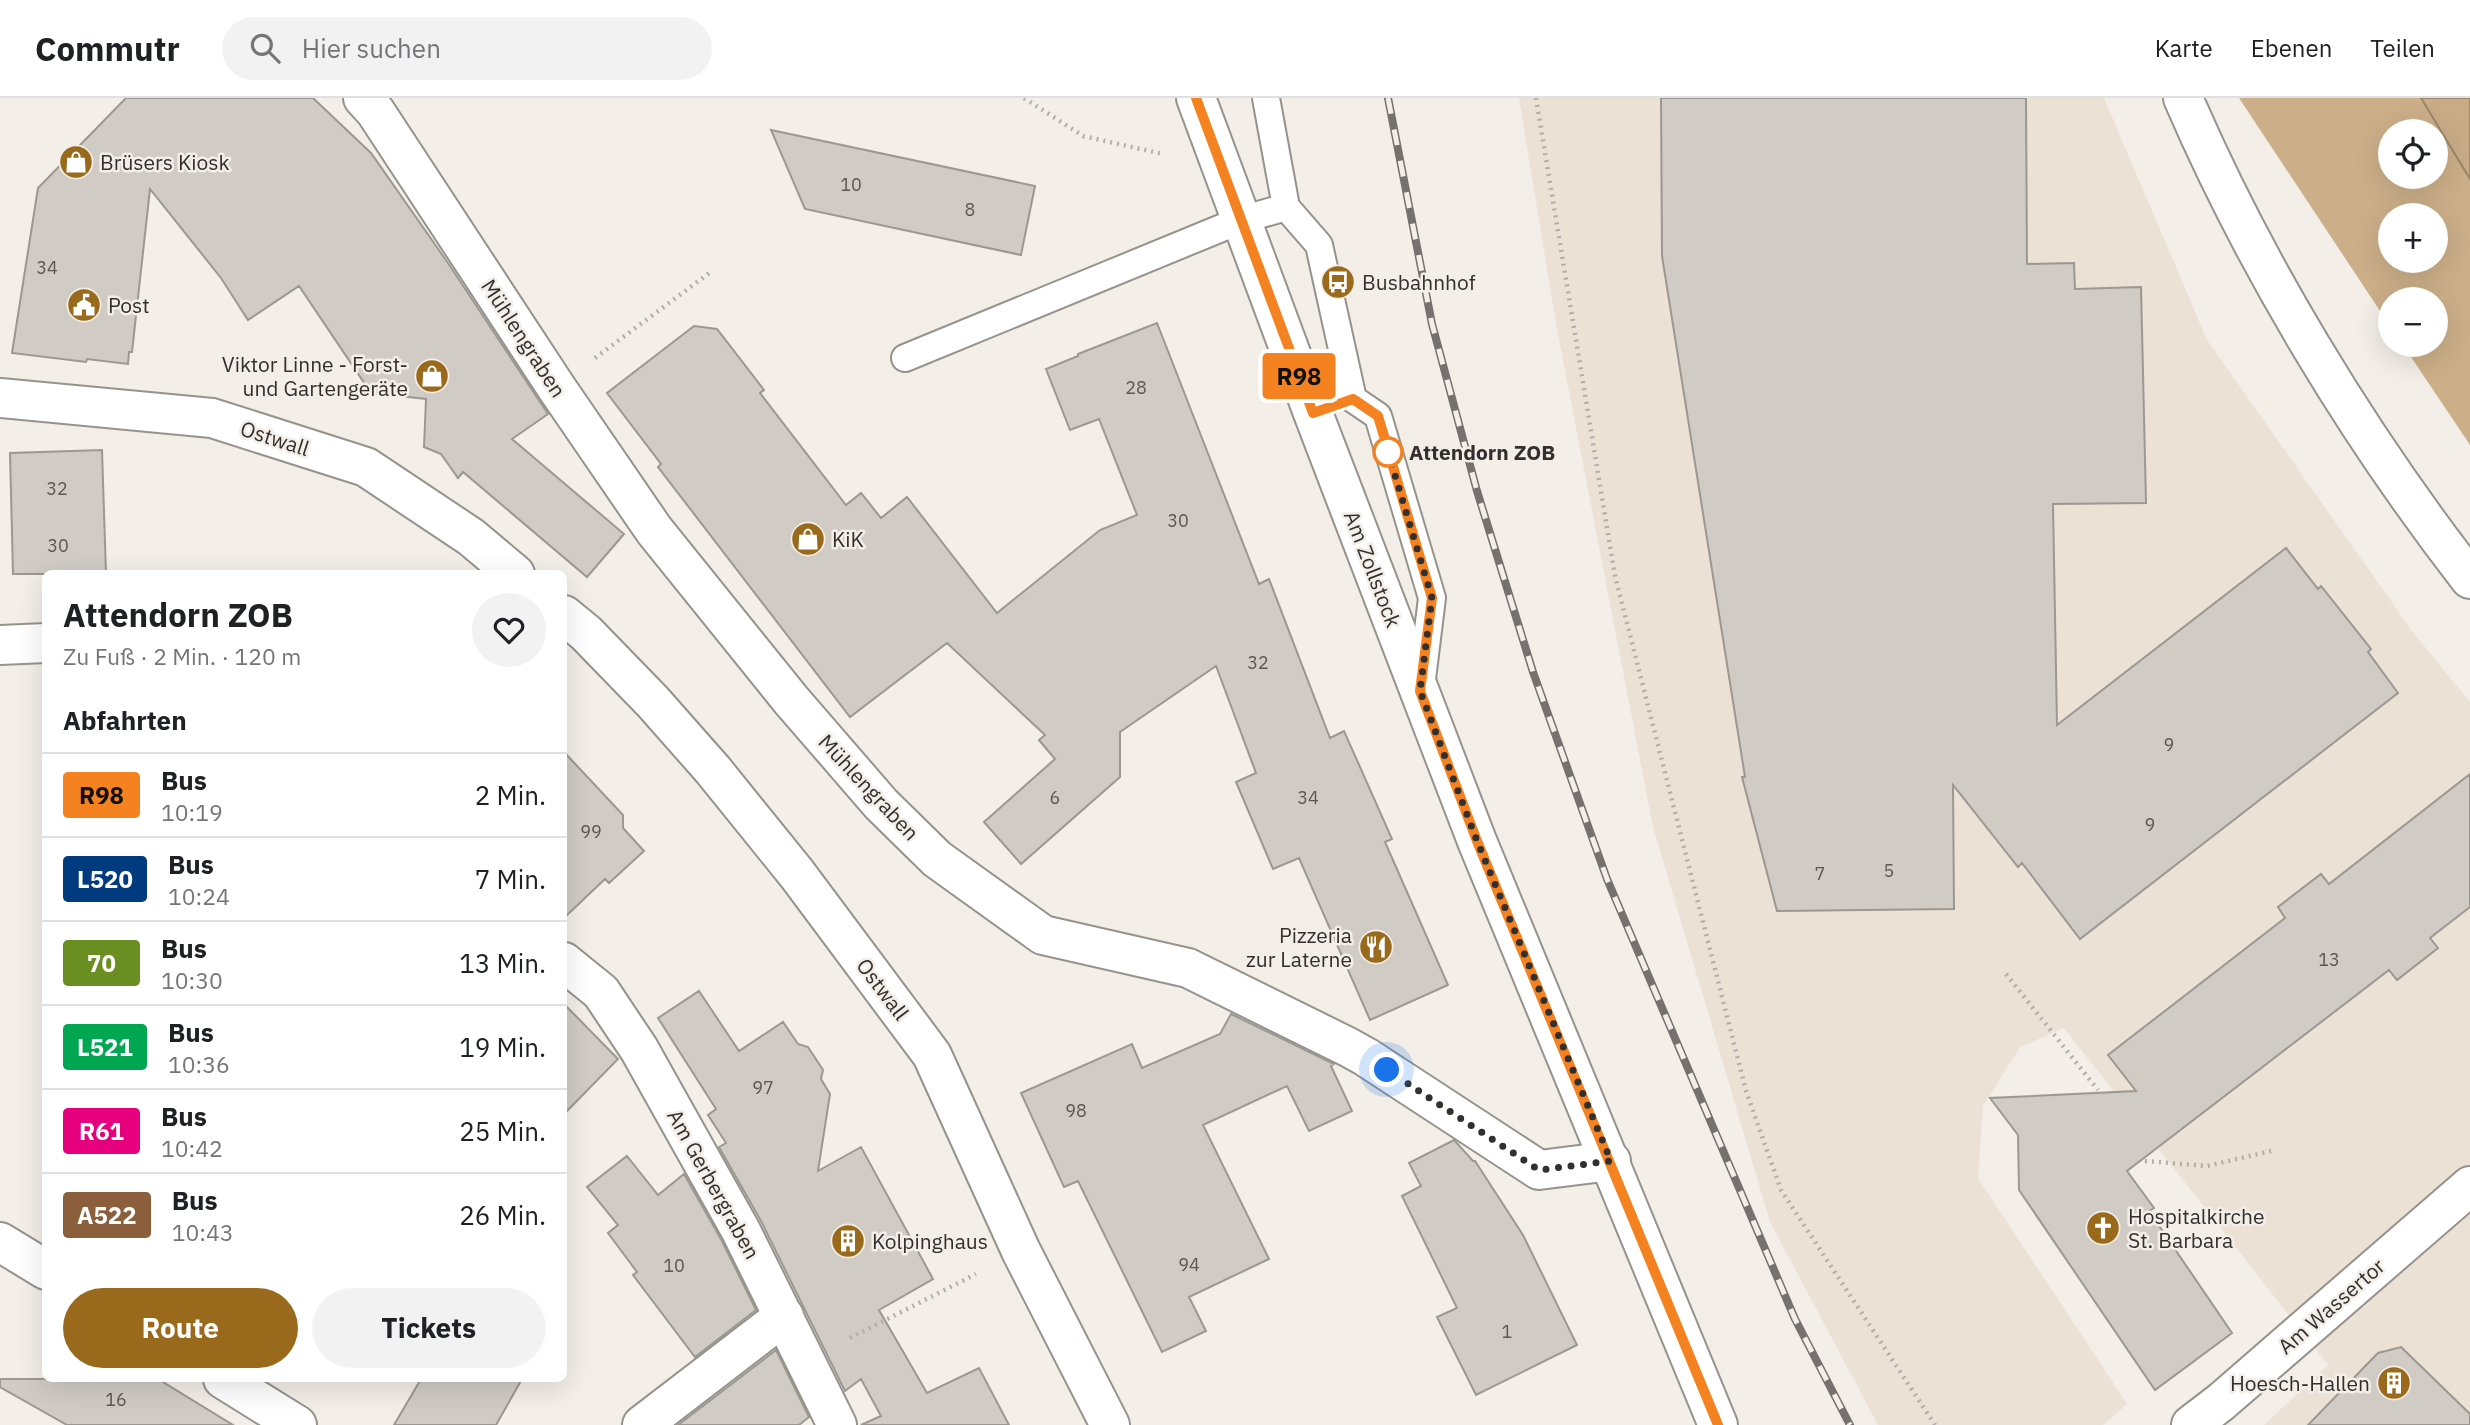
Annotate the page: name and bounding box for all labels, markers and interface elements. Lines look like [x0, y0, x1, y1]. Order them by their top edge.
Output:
search box [222, 17, 712, 80]
text: Commutr [35, 27, 180, 70]
icon: search [246, 29, 284, 67]
text: Hier suchen [302, 31, 441, 65]
text: Karte [2155, 32, 2213, 64]
text: Ebenen [2251, 32, 2332, 64]
text: Teilen [2370, 32, 2435, 64]
map controls [2378, 119, 2448, 357]
button: locate [2378, 119, 2448, 189]
shop icon: Brüsers Kiosk [57, 143, 95, 181]
place label: Brüsers Kiosk [100, 148, 230, 176]
house number: 10 [840, 173, 862, 196]
house number: 8 [965, 198, 975, 221]
button: + [2378, 203, 2448, 273]
house number: 34 [36, 256, 58, 279]
bus stop icon: Busbahnhof [1319, 263, 1357, 301]
place label: Busbahnhof [1362, 268, 1476, 296]
street label: Mühlengraben [475, 273, 573, 403]
public building icon: Post [65, 286, 103, 324]
button: − [2378, 287, 2448, 357]
place label: Post [108, 291, 150, 319]
place label: Viktor Linne - Forst- und Gartengeräte [222, 350, 408, 402]
line badge: R98 [1259, 353, 1339, 399]
shop icon: Viktor Linne - Forst- und Gartengeräte [413, 357, 451, 395]
text: R98 [1277, 360, 1321, 392]
house number: 28 [1125, 376, 1147, 399]
street label: Ostwall [237, 414, 313, 462]
marker: Attendorn ZOB [1373, 437, 1403, 467]
place label: Attendorn ZOB [1409, 438, 1555, 466]
house number: 32 [46, 477, 68, 500]
street label: Am Zollstock [1338, 507, 1408, 631]
house number: 30 [1167, 509, 1189, 532]
shop icon: KiK [789, 520, 827, 558]
place label: KiK [832, 525, 864, 553]
house number: 30 [47, 534, 69, 557]
text: Attendorn ZOB [63, 593, 293, 636]
button: heart [472, 593, 546, 667]
text: Zu Fuß · 2 Min. · 120 m [63, 641, 301, 671]
house number: 32 [1247, 651, 1269, 674]
text: Abfahrten [63, 703, 187, 737]
street label: Mühlengraben [813, 728, 925, 846]
house number: 9 [2164, 733, 2174, 756]
text: Bus [161, 763, 207, 797]
text: 2 Min. [475, 778, 546, 812]
text: R98 [79, 779, 124, 811]
house number: 6 [1050, 786, 1060, 809]
house number: 34 [1297, 786, 1319, 809]
text: 10:19 [161, 797, 223, 827]
house number: 9 [2145, 813, 2155, 836]
house number: 99 [580, 820, 602, 843]
text: Bus [168, 847, 214, 881]
house number: 5 [1884, 859, 1894, 882]
text: 7 Min. [475, 862, 546, 896]
house number: 7 [1815, 862, 1825, 885]
text: L520 [77, 863, 133, 895]
text: 10:24 [168, 881, 230, 911]
place label: Pizzeria zur Laterne [1246, 921, 1352, 973]
restaurant icon: Pizzeria zur Laterne [1357, 928, 1395, 966]
text: Bus [161, 931, 207, 965]
text: 13 Min. [459, 946, 546, 980]
text: 70 [87, 947, 116, 979]
house number: 13 [2318, 948, 2340, 971]
street label: Ostwall [851, 952, 916, 1026]
text: 10:30 [161, 965, 223, 995]
text: Bus [168, 1015, 214, 1049]
text: 19 Min. [459, 1030, 546, 1064]
text: L521 [77, 1031, 133, 1063]
text: 10:36 [168, 1049, 230, 1079]
your location [1369, 1052, 1404, 1087]
house number: 97 [752, 1076, 774, 1099]
text: Bus [161, 1099, 207, 1133]
house number: 98 [1065, 1099, 1087, 1122]
street label: Am Gerbergraben [661, 1104, 767, 1264]
text: 25 Min. [459, 1114, 546, 1148]
text: R61 [79, 1115, 124, 1147]
text: 10:42 [161, 1133, 223, 1163]
text: Bus [172, 1183, 218, 1217]
text: 26 Min. [459, 1198, 546, 1232]
text: A522 [77, 1199, 137, 1231]
place label: Hospitalkirche St. Barbara [2128, 1202, 2265, 1254]
church icon: Hospitalkirche St. Barbara [2084, 1209, 2122, 1247]
text: 10:43 [172, 1217, 234, 1247]
building icon: Kolpinghaus [829, 1222, 867, 1260]
place label: Kolpinghaus [872, 1227, 988, 1255]
street label: Am Wassertor [2272, 1252, 2391, 1360]
house number: 94 [1178, 1253, 1200, 1276]
house number: 10 [663, 1254, 685, 1277]
button: Route [63, 1288, 298, 1368]
button: Tickets [312, 1288, 546, 1368]
house number: 1 [1502, 1320, 1512, 1343]
building icon: Hoesch-Hallen [2375, 1364, 2413, 1402]
place label: Hoesch-Hallen [2230, 1369, 2370, 1397]
house number: 16 [105, 1388, 127, 1411]

